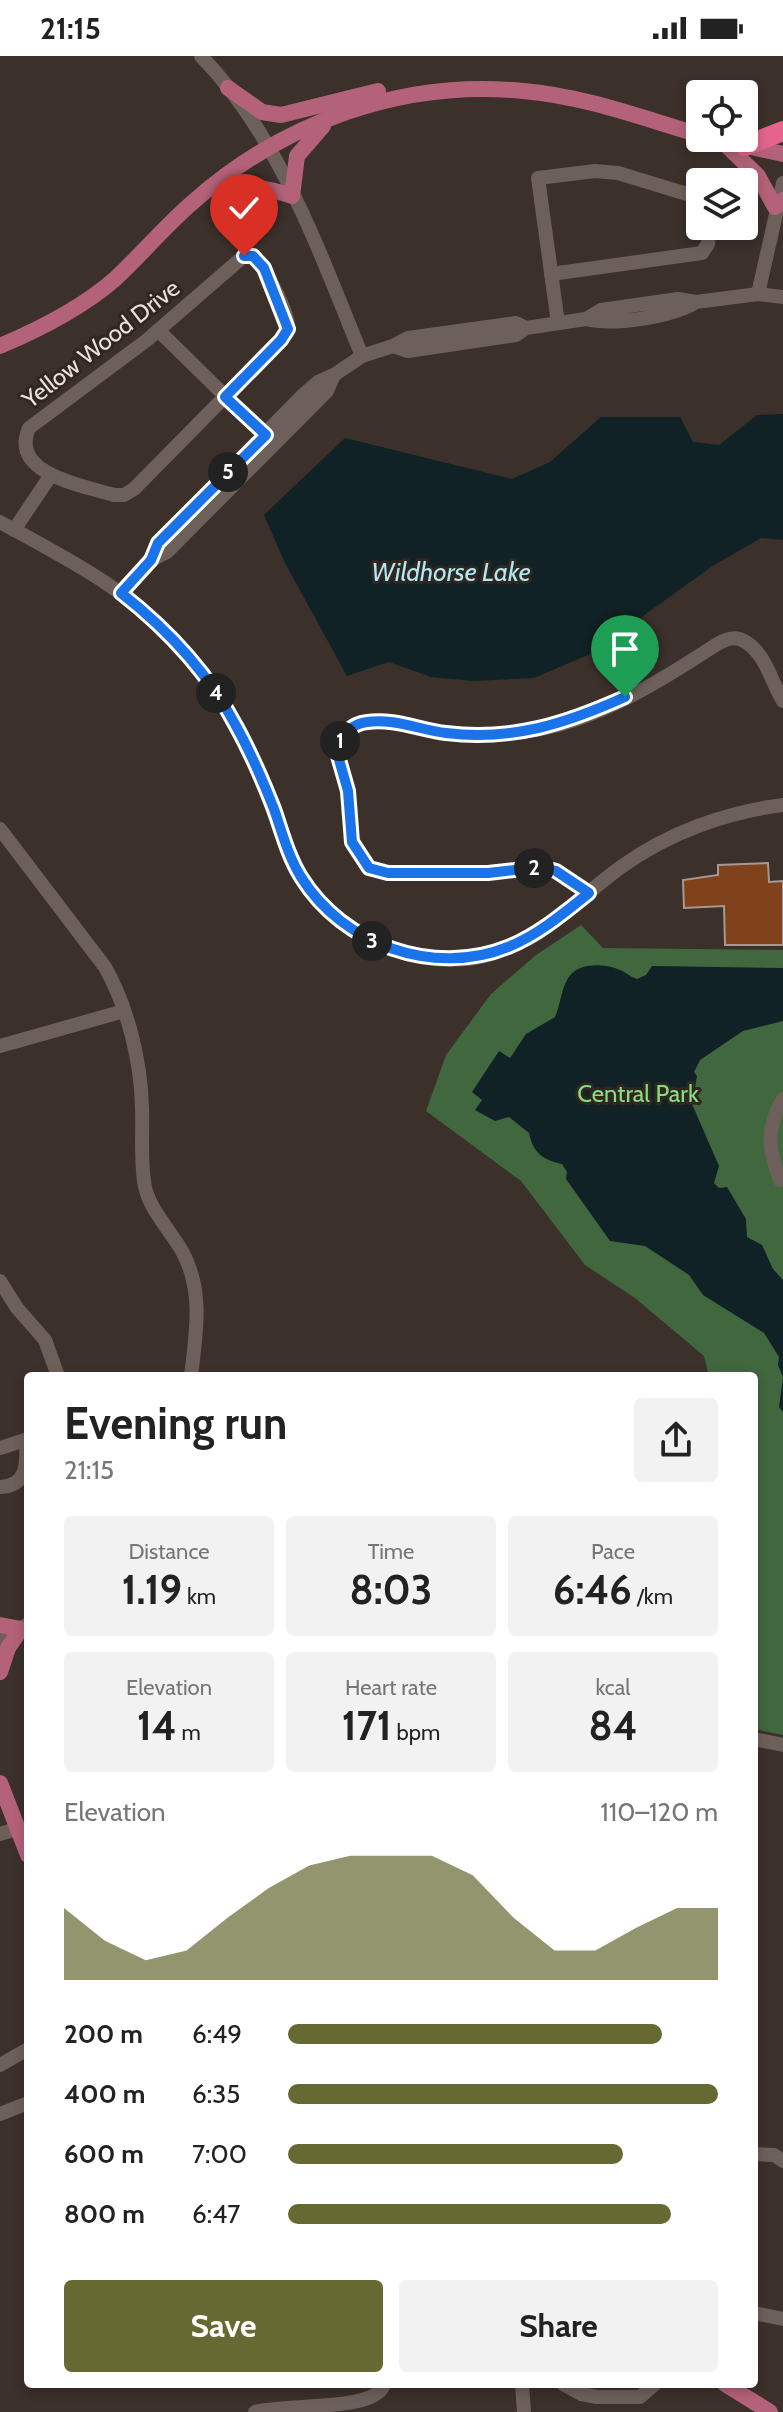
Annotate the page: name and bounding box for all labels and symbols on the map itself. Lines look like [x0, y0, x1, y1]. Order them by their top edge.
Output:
pin [210, 174, 278, 256]
street label: Yellow Wood Drive [15, 273, 185, 415]
pin: 5 [208, 452, 248, 492]
water label: Wildhorse Lake [371, 556, 531, 588]
pin [591, 615, 659, 697]
pin: 4 [196, 673, 236, 713]
pin: 1 [320, 721, 360, 761]
pin: 2 [514, 848, 554, 888]
pin: 3 [352, 921, 392, 961]
park label: Central Park [577, 1079, 699, 1108]

